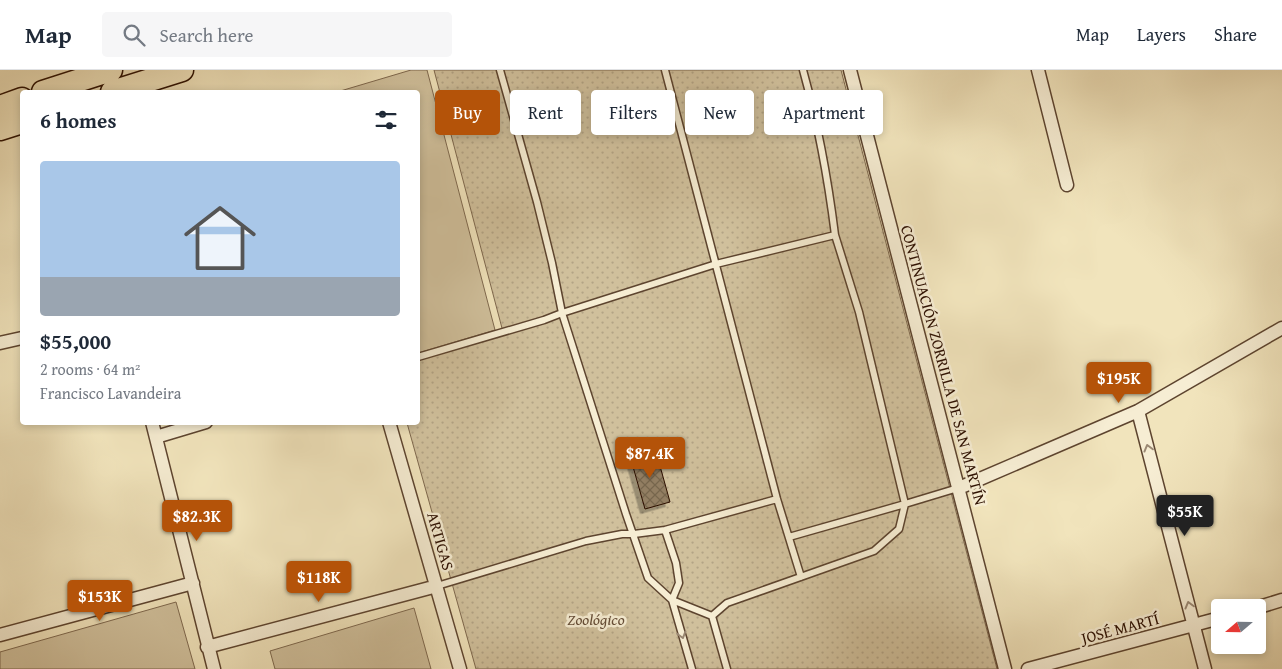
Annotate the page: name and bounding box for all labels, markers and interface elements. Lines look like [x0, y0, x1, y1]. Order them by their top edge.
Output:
search box [102, 12, 452, 57]
text: Map [25, 17, 72, 52]
icon: search [120, 21, 148, 49]
text: Search here [160, 21, 253, 49]
text: Map [1076, 21, 1109, 48]
text: Layers [1137, 21, 1186, 48]
text: Share [1214, 21, 1257, 48]
chip: Buy [435, 90, 500, 135]
chip: Rent [510, 90, 581, 135]
chip: Filters [591, 90, 675, 135]
chip: New [685, 90, 754, 135]
chip: Apartment [764, 90, 883, 135]
text: 6 homes [40, 105, 116, 136]
icon: filters [372, 106, 400, 134]
icon: home [175, 193, 265, 283]
street label: CONTINUACIÓN ZORRILLA DE SAN MARTÍN [895, 222, 993, 508]
text: $55,000 [40, 326, 111, 357]
text: 2 rooms · 64 m² [40, 357, 140, 381]
pin: $195K [1084, 362, 1154, 404]
text: $195K [1097, 366, 1141, 390]
text: Francisco Lavandeira [40, 381, 181, 405]
pin: $87.4K [609, 436, 691, 479]
text: $87.4K [626, 441, 674, 465]
one-way arrow [1143, 444, 1153, 452]
pin: $55K [1155, 494, 1215, 537]
text: $55K [1168, 499, 1202, 523]
pin: $82.3K [156, 500, 238, 542]
text: $82.3K [173, 504, 221, 528]
street label: ARTIGAS [421, 509, 461, 573]
pin: $118K [284, 560, 354, 603]
text: $118K [297, 565, 341, 589]
pin: $153K [65, 580, 135, 622]
text: $153K [78, 584, 122, 608]
north arrow [1211, 599, 1266, 654]
map controls [1211, 599, 1266, 654]
one-way arrow [1184, 601, 1194, 609]
street label: JOSÉ MARTÍ [1076, 606, 1163, 650]
park label: Zoológico [567, 607, 625, 631]
one-way arrow [676, 630, 686, 638]

